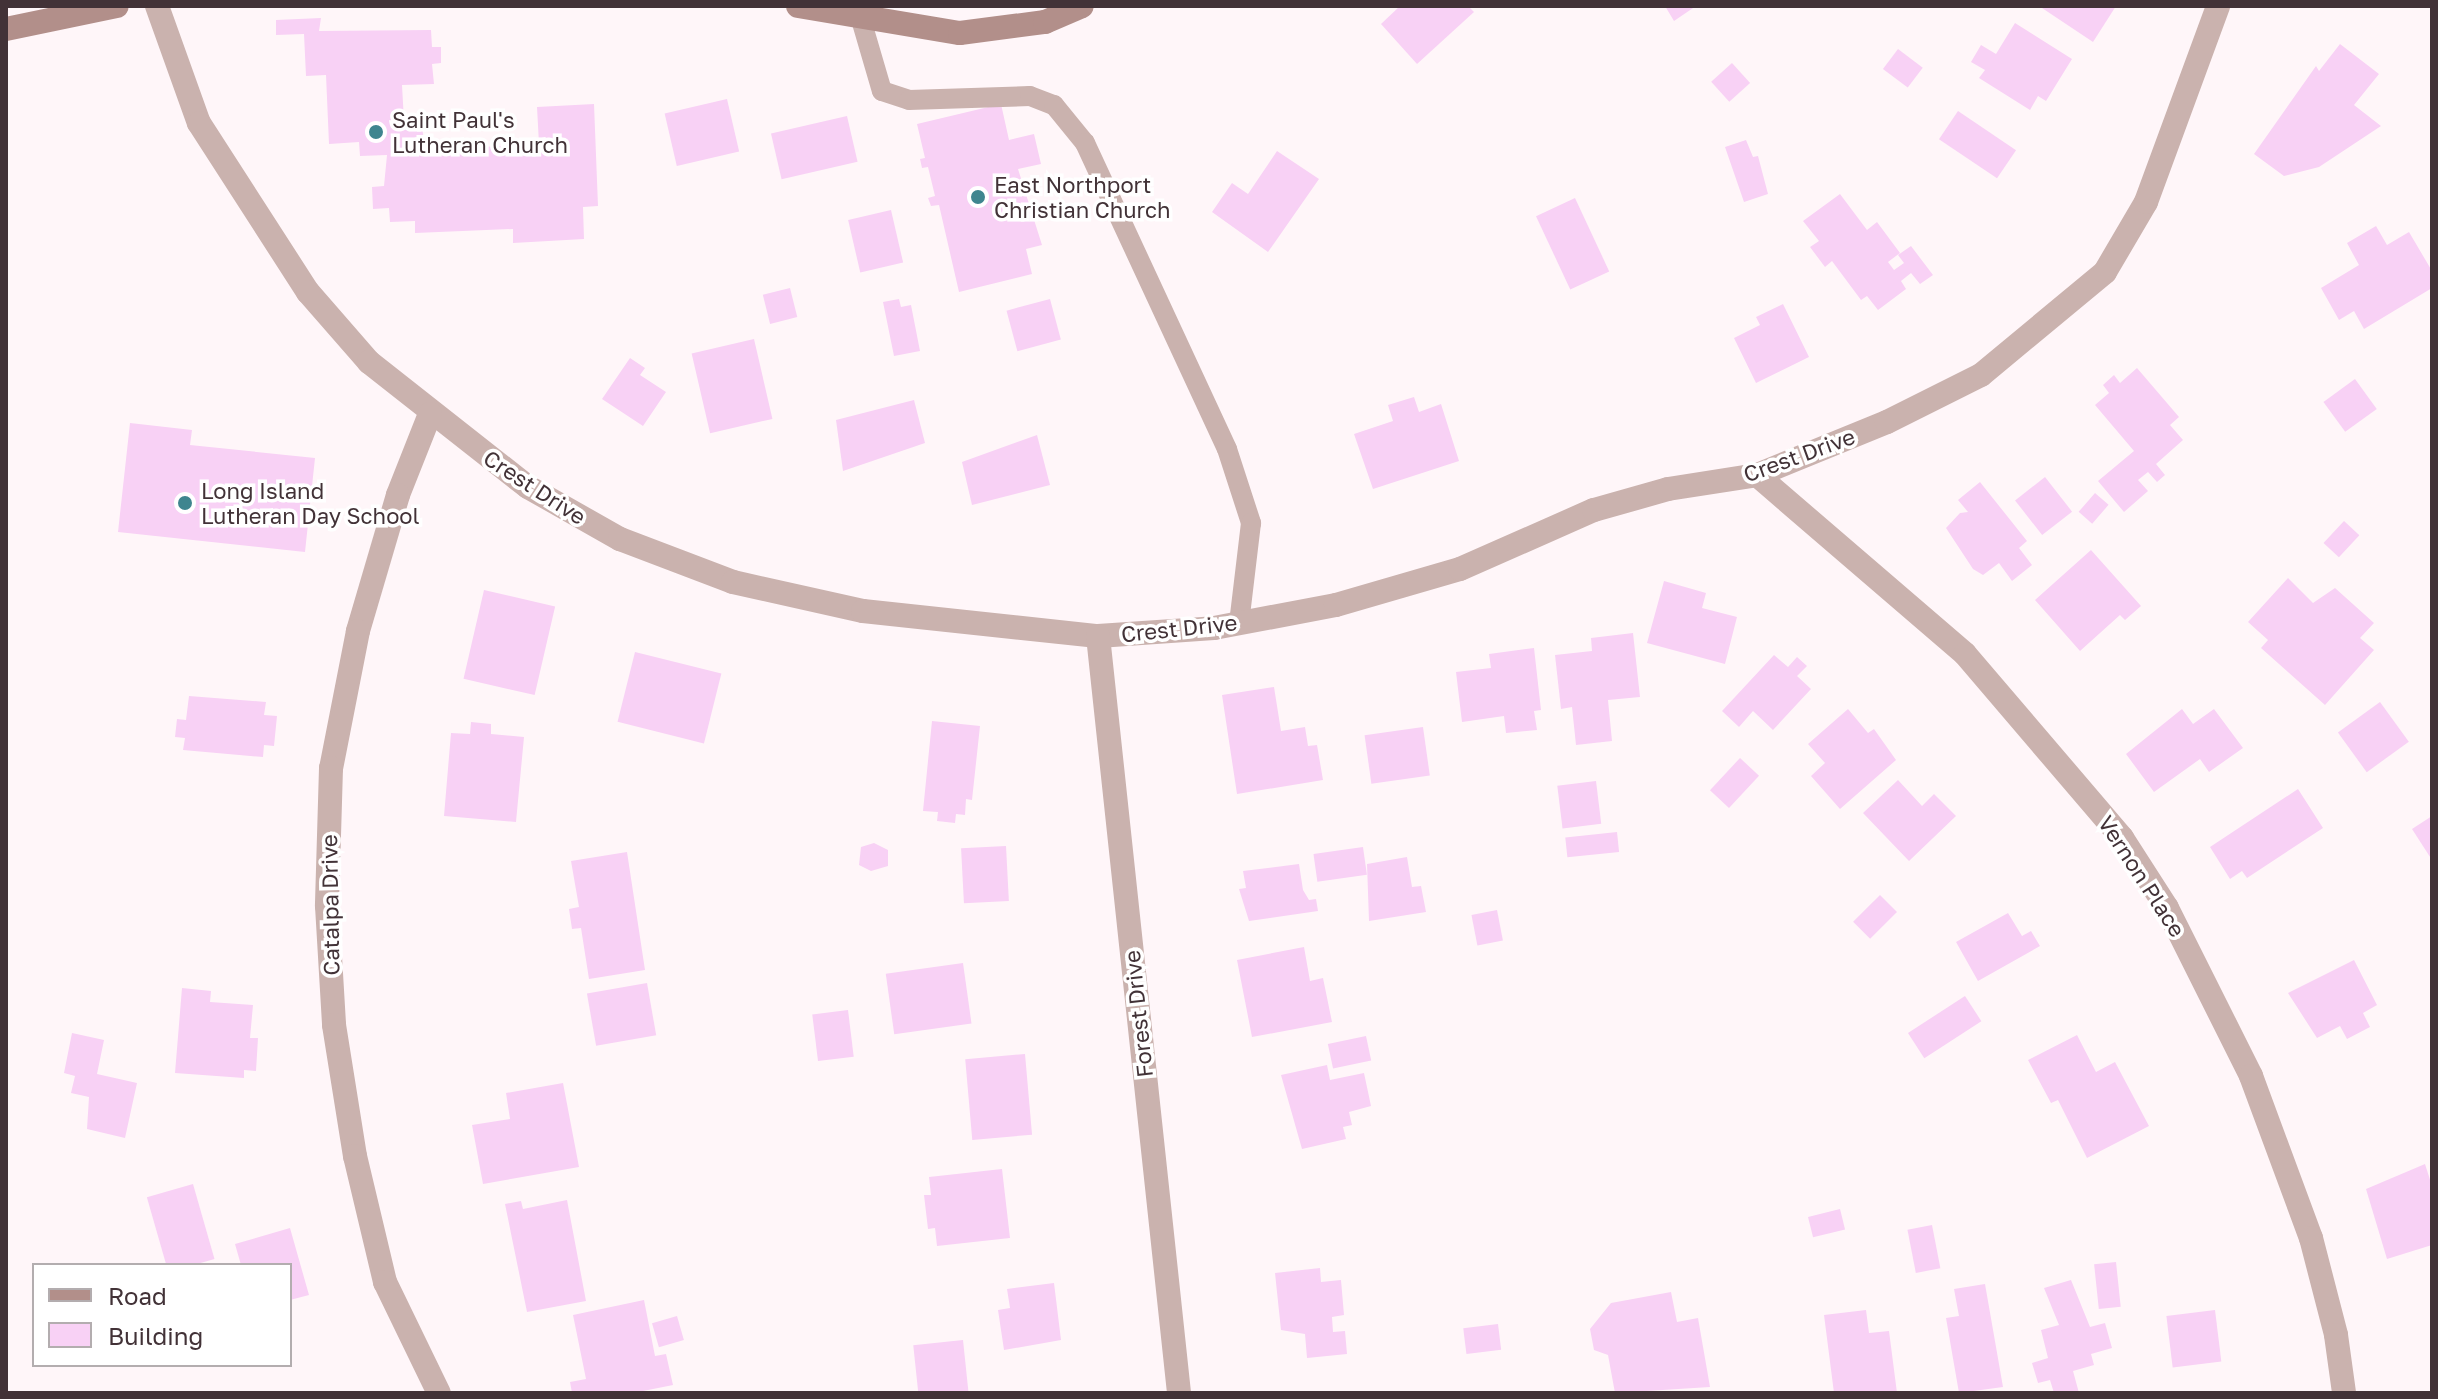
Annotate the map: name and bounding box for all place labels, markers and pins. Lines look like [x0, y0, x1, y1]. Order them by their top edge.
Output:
place label: Saint Paul's Lutheran Church [392, 106, 568, 158]
marker: Saint Paul's Lutheran Church [367, 123, 385, 141]
place label: East Northport Christian Church [994, 171, 1170, 222]
marker: East Northport Christian Church [969, 188, 987, 206]
place label: Long Island Lutheran Day School [201, 477, 420, 528]
marker: Long Island Lutheran Day School [176, 494, 194, 512]

